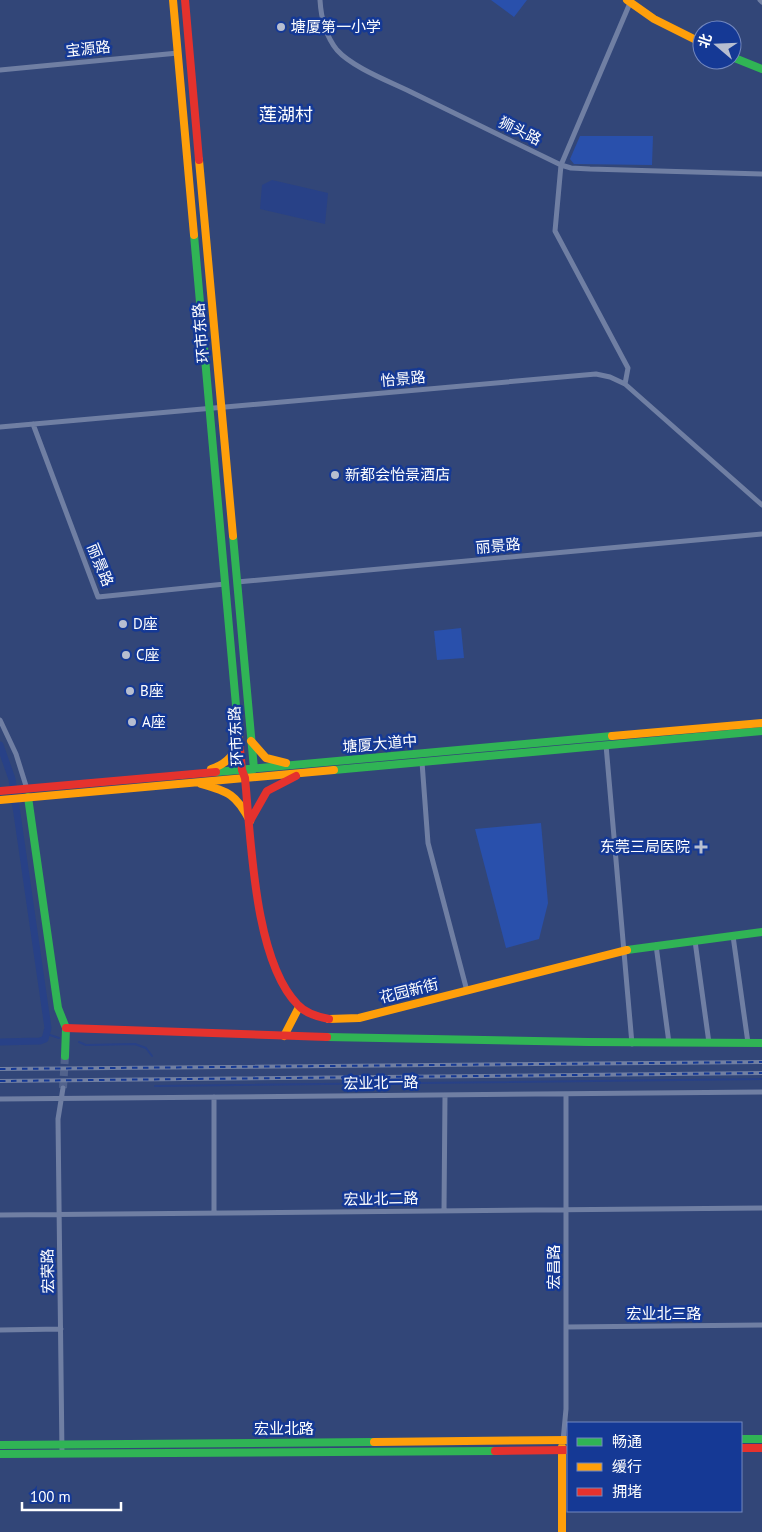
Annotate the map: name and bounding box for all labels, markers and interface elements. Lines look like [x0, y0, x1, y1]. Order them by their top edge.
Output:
place label: 塘厦第一小学 [291, 17, 381, 36]
north arrow [692, 20, 742, 70]
marker: 塘厦第一小学 [275, 21, 287, 33]
text: 北 [694, 31, 715, 50]
street label: 宝源路 [65, 37, 111, 60]
district label: 莲湖村 [259, 103, 313, 126]
street label: 狮头路 [496, 112, 545, 149]
street label: 环市东路 [188, 302, 213, 364]
street label: 怡景路 [380, 367, 426, 390]
place label: 新都会怡景酒店 [345, 465, 450, 484]
marker: 新都会怡景酒店 [329, 469, 341, 481]
street label: 丽景路 [475, 534, 521, 557]
street label: 丽景路 [83, 540, 118, 589]
place label: D座 [133, 614, 158, 633]
marker: D座 [117, 618, 129, 630]
place label: C座 [136, 645, 160, 664]
marker: C座 [120, 649, 132, 661]
place label: B座 [140, 681, 164, 700]
marker: B座 [124, 685, 136, 697]
street label: 环市东路 [224, 706, 247, 766]
place label: A座 [142, 712, 166, 731]
marker: A座 [126, 716, 138, 728]
street label: 塘厦大道中 [342, 731, 418, 756]
place label: 东莞三局医院 [600, 837, 690, 856]
marker: 东莞三局医院 [694, 840, 708, 854]
street label: 花园新街 [377, 974, 440, 1007]
street label: 宏业北一路 [343, 1072, 419, 1093]
street label: 宏业北二路 [343, 1188, 419, 1209]
street label: 宏昌路 [544, 1244, 563, 1290]
street label: 宏荣路 [38, 1248, 57, 1294]
street label: 宏业北三路 [626, 1304, 702, 1323]
street label: 宏业北路 [254, 1419, 314, 1438]
legend [567, 1422, 742, 1512]
text: 畅通 [612, 1432, 642, 1451]
text: 缓行 [612, 1457, 642, 1476]
scale bar [22, 1480, 121, 1512]
text: 拥堵 [612, 1482, 642, 1501]
text: 100 m [30, 1487, 71, 1506]

